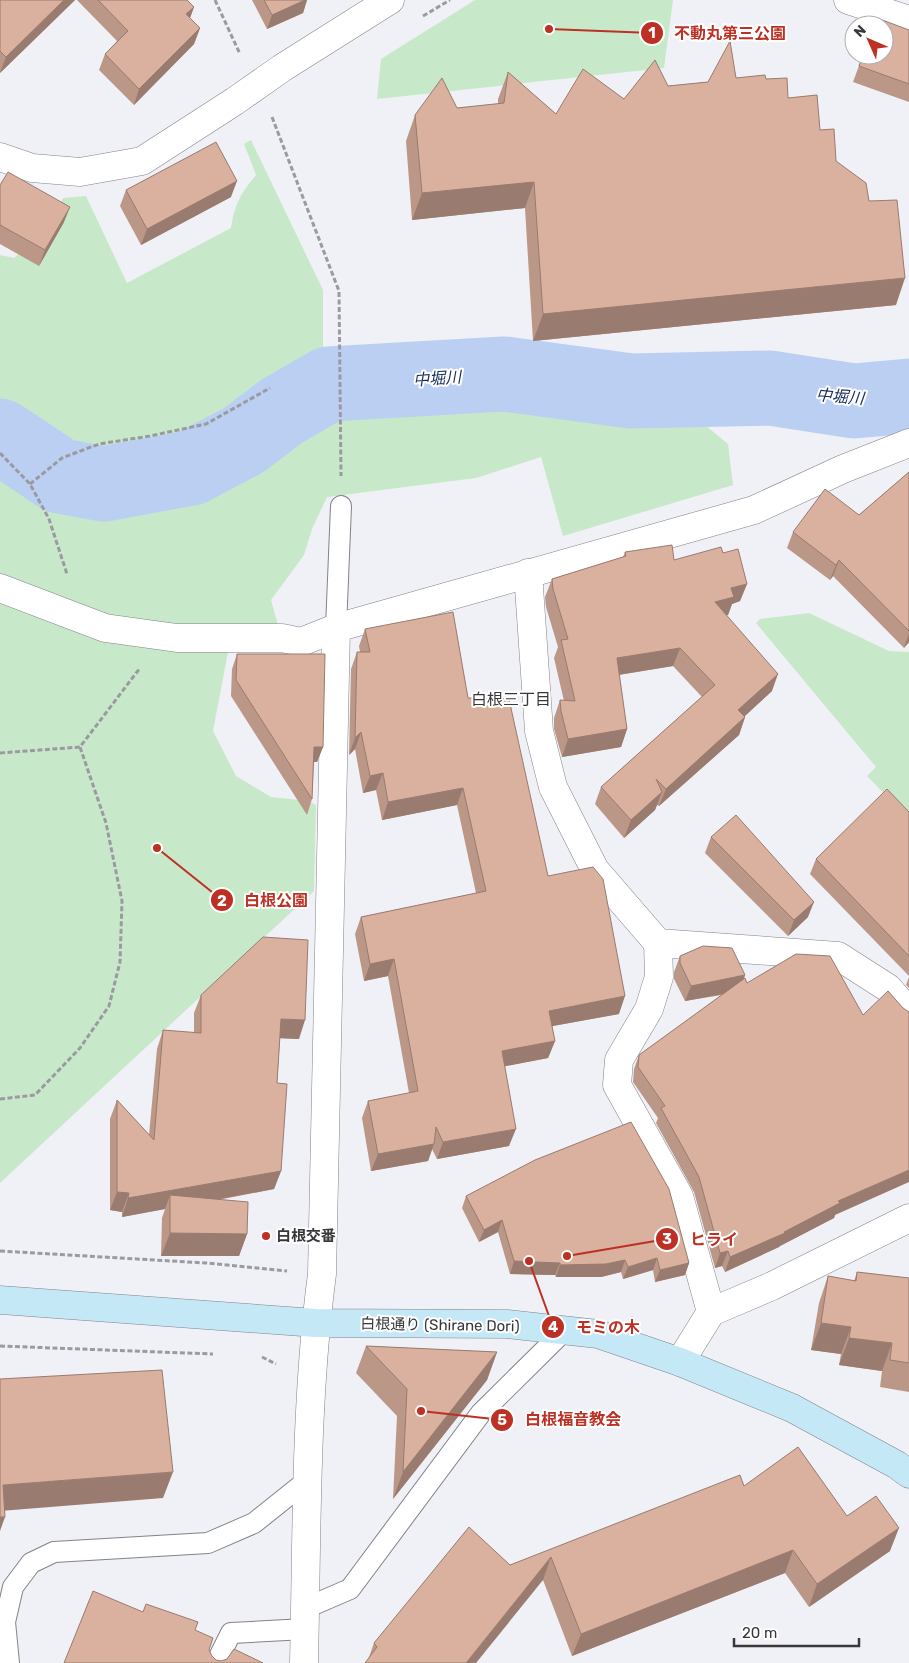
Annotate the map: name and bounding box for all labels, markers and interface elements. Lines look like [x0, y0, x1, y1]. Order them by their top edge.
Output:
north arrow [844, 15, 894, 65]
callout: 不動丸第三公園 [639, 18, 796, 49]
text: N [851, 22, 870, 41]
text: 1 [648, 24, 656, 42]
text: 不動丸第三公園 [674, 24, 786, 43]
water label: 中堀川 [412, 367, 464, 390]
water label: 中堀川 [815, 385, 867, 408]
district label: 白根三丁目 [471, 690, 551, 709]
callout: 白根公園 [209, 885, 318, 916]
text: 白根公園 [244, 891, 308, 910]
text: 2 [217, 892, 227, 910]
callout: ヒライ [655, 1224, 748, 1255]
place label: 白根交番 [276, 1227, 336, 1245]
marker: 白根交番 [260, 1230, 272, 1242]
text: 3 [662, 1230, 672, 1248]
text: ヒライ [690, 1230, 738, 1249]
callout: モミの木 [541, 1312, 650, 1343]
street label: 白根通り (Shirane Dori) [360, 1315, 520, 1335]
text: 4 [548, 1318, 558, 1336]
text: モミの木 [576, 1318, 640, 1337]
callout: 白根福音教会 [490, 1404, 631, 1435]
text: 白根福音教会 [525, 1410, 621, 1429]
text: 5 [497, 1411, 507, 1429]
scale bar [734, 1616, 859, 1648]
text: 20 m [742, 1624, 777, 1642]

